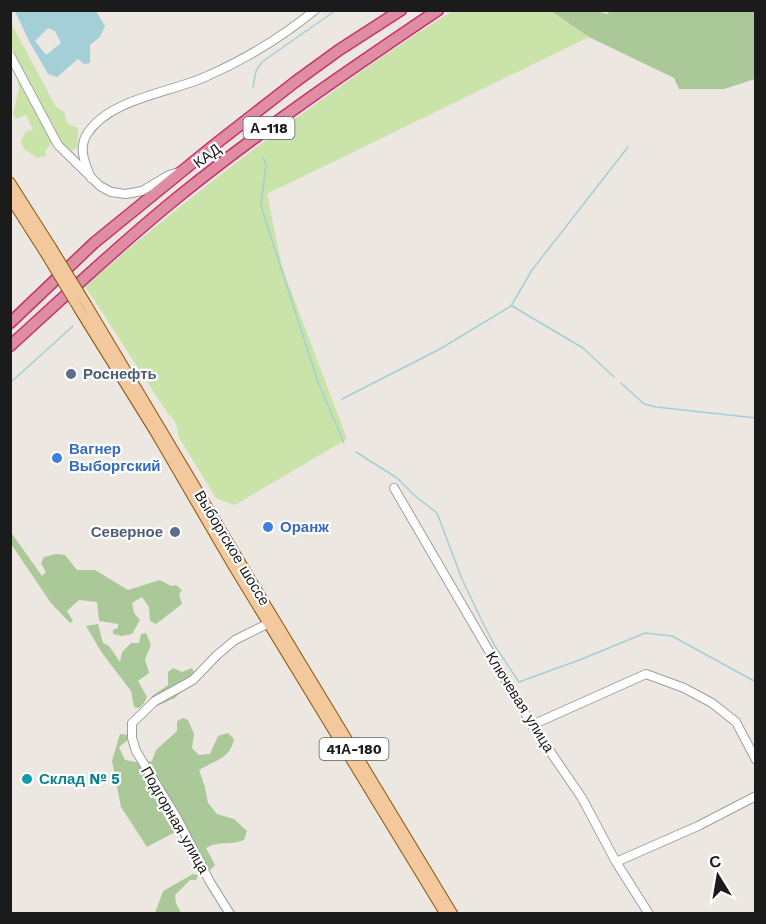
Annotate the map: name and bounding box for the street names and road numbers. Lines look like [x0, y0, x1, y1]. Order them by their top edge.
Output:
road number: А-118 [244, 117, 294, 139]
street label: КАД [190, 140, 224, 172]
street label: Выборгское шоссе [191, 487, 273, 609]
street label: Ключевая улица [482, 648, 558, 756]
road number: 41А-180 [320, 738, 388, 760]
street label: Подгорная улица [137, 763, 213, 877]

